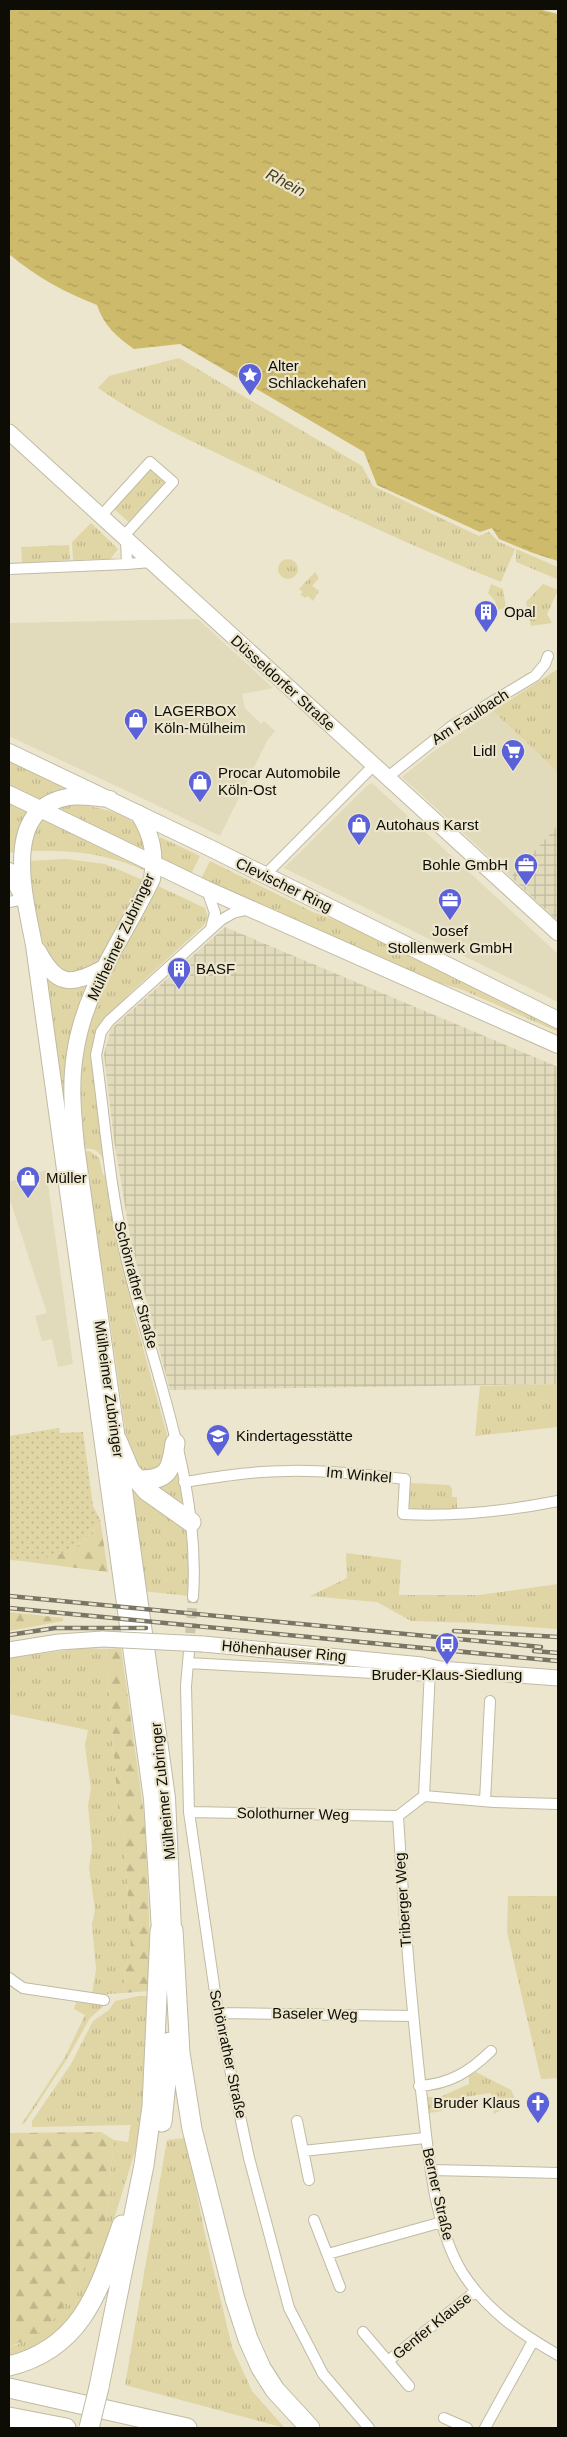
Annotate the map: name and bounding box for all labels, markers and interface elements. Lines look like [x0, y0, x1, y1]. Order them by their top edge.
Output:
water label: Rhein [263, 165, 308, 200]
place label: Alter Schlackehafen [268, 357, 366, 391]
place icon: Alter Schlackehafen [237, 362, 263, 396]
building icon: Opal [473, 599, 499, 633]
place label: Opal [504, 603, 536, 620]
street label: Düsseldorfer Straße [228, 631, 339, 734]
street label: Am Faulbach [428, 685, 511, 748]
place label: LAGERBOX Köln-Mülheim [154, 702, 246, 736]
shop icon: LAGERBOX Köln-Mülheim [123, 707, 149, 741]
supermarket icon: Lidl [500, 738, 526, 772]
place label: Lidl [473, 742, 496, 759]
place label: Procar Automobile Köln-Ost [218, 764, 341, 798]
shop icon: Procar Automobile Köln-Ost [187, 769, 213, 803]
shop icon: Autohaus Karst [346, 812, 372, 846]
place label: Autohaus Karst [376, 816, 479, 833]
office icon: Bohle GmbH [513, 852, 539, 886]
street label: Clevischer Ring [233, 854, 335, 915]
place label: Bohle GmbH [422, 856, 508, 873]
street label: Mülheimer Zubringer [84, 870, 157, 1003]
office icon: Josef Stollenwerk GmbH [437, 887, 463, 921]
place label: Josef Stollenwerk GmbH [387, 922, 513, 956]
building icon: BASF [166, 956, 192, 990]
place label: BASF [196, 960, 235, 977]
shop icon: Müller [15, 1165, 41, 1199]
place label: Müller [46, 1169, 87, 1186]
street label: Schönrather Straße [111, 1219, 162, 1350]
street label: Mülheimer Zubringer [91, 1319, 128, 1459]
school or university icon: Kindertagesstätte [205, 1423, 231, 1457]
place label: Kindertagesstätte [236, 1427, 353, 1444]
street label: Im Winkel [326, 1463, 393, 1486]
bus stop icon: Bruder-Klaus-Siedlung [434, 1631, 460, 1665]
street label: Höhenhauser Ring [221, 1637, 347, 1664]
place label: Bruder-Klaus-Siedlung [372, 1666, 522, 1683]
street label: Mülheimer Zubringer [147, 1721, 178, 1861]
street label: Solothurner Weg [237, 1804, 349, 1823]
street label: Triberger Weg [391, 1852, 414, 1948]
street label: Schönrather Straße [207, 1988, 250, 2120]
street label: Baseler Weg [272, 2004, 358, 2023]
church icon: Bruder Klaus [525, 2090, 551, 2124]
place label: Bruder Klaus [433, 2094, 520, 2111]
street label: Berner Straße [420, 2146, 457, 2242]
street label: Genfer Klause [389, 2289, 474, 2362]

